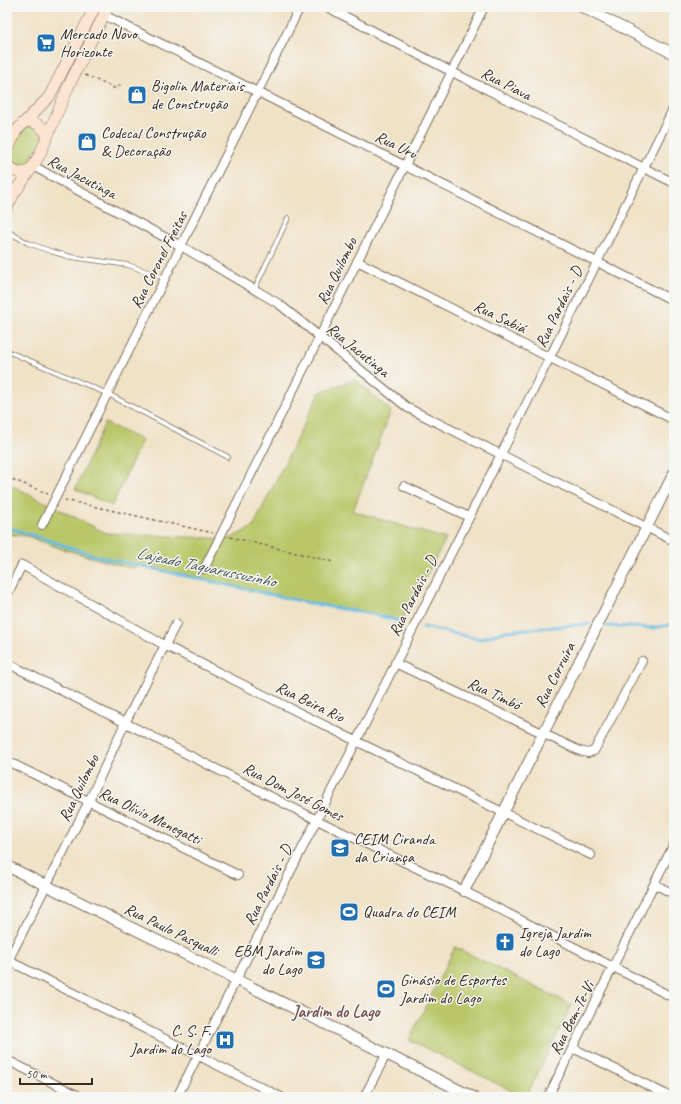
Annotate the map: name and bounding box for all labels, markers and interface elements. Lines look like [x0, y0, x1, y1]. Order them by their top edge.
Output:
place label: Mercado Novo Horizonte [60, 24, 139, 62]
supermarket icon: Mercado Novo Horizonte [35, 32, 57, 54]
street label: Rua Piava [478, 63, 536, 106]
place label: Bigolin Materiais de Construção [151, 76, 245, 114]
shop icon: Bigolin Materiais de Construção [126, 84, 148, 106]
place label: Codecal Construção & Decoração [101, 123, 207, 161]
street label: Rua Uru [372, 126, 421, 164]
shop icon: Codecal Construção & Decoração [76, 131, 98, 153]
street label: Rua Jacutinga [44, 151, 121, 204]
street label: Rua Coronel Freitas [126, 207, 193, 312]
street label: Rua Quilombo [312, 233, 362, 308]
street label: Rua Pardais - D [531, 262, 588, 351]
street label: Rua Sabiá [471, 296, 531, 339]
street label: Rua Jacutinga [323, 319, 395, 382]
water label: Lajeado Taquarussuzinho [135, 542, 280, 593]
street label: Rua Pardais - D [384, 551, 443, 639]
street label: Rua Corruíra [530, 638, 580, 711]
street label: Rua Timbó [464, 673, 526, 716]
street label: Rua Beira Rio [273, 677, 349, 728]
street label: Rua Quilombo [54, 750, 104, 825]
street label: Rua Dom José Gomes [239, 758, 348, 827]
street label: Rua Olívio Menegatti [96, 783, 206, 850]
place label: CEIM Ciranda da Criança [354, 829, 436, 867]
school or university icon: CEIM Ciranda da Criança [329, 837, 351, 859]
street label: Rua Pardais - D [239, 840, 298, 928]
street label: Rua Paulo Pasqualli [121, 899, 223, 962]
sports icon: Quadra do CEIM [338, 901, 360, 923]
place label: Quadra do CEIM [363, 902, 457, 922]
place label: Igreja Jardim do Lago [519, 923, 592, 961]
church icon: Igreja Jardim do Lago [494, 931, 516, 953]
place label: EBM Jardim do Lago [234, 941, 303, 979]
school or university icon: EBM Jardim do Lago [305, 949, 327, 971]
place label: Ginásio de Esportes Jardim do Lago [399, 970, 507, 1008]
street label: Rua Bem-Te-Vi [545, 976, 600, 1058]
sports icon: Ginásio de Esportes Jardim do Lago [375, 978, 397, 1000]
district label: Jardim do Lago [291, 1001, 381, 1022]
place label: C. S. F. Jardim do Lago [129, 1021, 213, 1059]
hospital icon: C. S. F. Jardim do Lago [214, 1029, 236, 1051]
scale bar [20, 1060, 92, 1086]
text: 50 m [26, 1066, 48, 1082]

